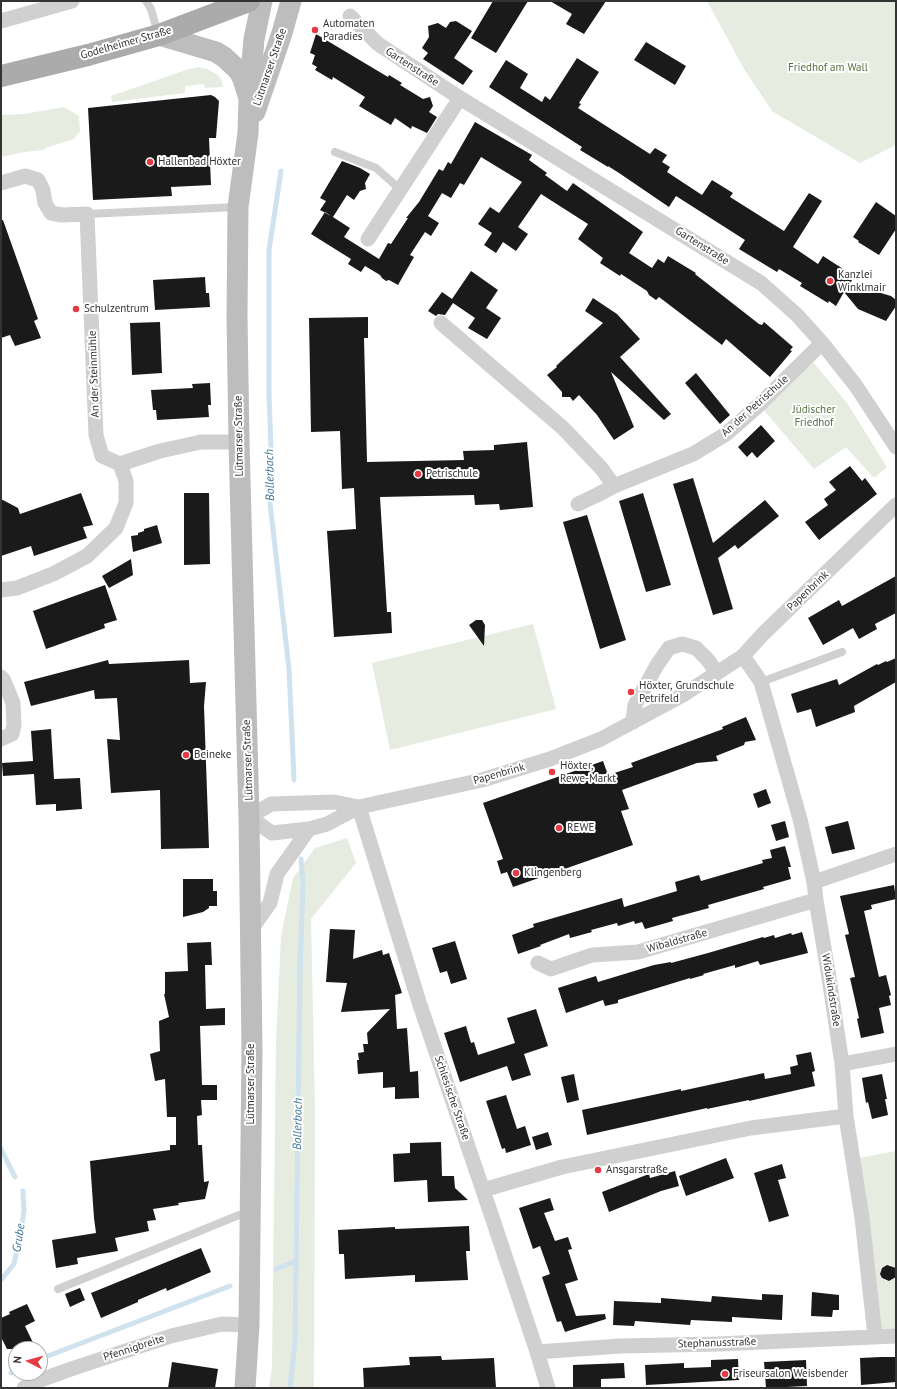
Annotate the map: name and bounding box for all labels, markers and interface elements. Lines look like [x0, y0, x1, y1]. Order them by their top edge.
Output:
place label: Automaten Paradies [323, 17, 374, 43]
street label: Godelheimer Straße [79, 24, 173, 62]
marker: Automaten Paradies [310, 25, 320, 35]
street label: Lütmarser Straße [251, 26, 289, 108]
street label: Gartenstraße [383, 45, 441, 89]
park label: Friedhof am Wall [788, 61, 868, 75]
place label: Hallenbad Höxter [158, 155, 241, 169]
marker: Hallenbad Höxter [145, 157, 155, 167]
street label: Gartenstraße [673, 224, 731, 268]
place label: Kanzlei Winklmair [838, 268, 886, 294]
marker: Kanzlei Winklmair [825, 276, 835, 286]
place label: Schulzentrum [84, 302, 149, 316]
marker: Schulzentrum [71, 304, 81, 314]
street label: An der Steinmühle [86, 330, 102, 418]
street label: An der Petrischule [719, 372, 791, 440]
street label: Lütmarser Straße [232, 395, 246, 477]
park label: Jüdischer Friedhof [793, 403, 835, 429]
water label: Bollerbach [262, 449, 278, 501]
place label: Petrischule [426, 467, 478, 481]
marker: Petrischule [413, 469, 423, 479]
street label: Papenbrink [784, 568, 832, 614]
place label: Höxter, Grundschule Petrifeld [639, 679, 734, 705]
marker: Höxter, Grundschule Petrifeld [626, 687, 636, 697]
street label: Lütmarser Straße [240, 719, 256, 801]
place label: Beineke [194, 748, 231, 762]
marker: Beineke [181, 750, 191, 760]
place label: Höxter, Rewe-Markt [560, 759, 616, 785]
street label: Papenbrink [472, 760, 526, 788]
marker: Höxter, Rewe-Markt [547, 767, 557, 777]
place label: REWE [567, 821, 594, 835]
marker: REWE [554, 823, 564, 833]
place label: Klingenberg [524, 866, 582, 880]
marker: Klingenberg [511, 868, 521, 878]
street label: Wibaldstraße [645, 926, 709, 956]
street label: Widukindstraße [819, 953, 843, 1027]
street label: Lütmarser Straße [244, 1043, 258, 1125]
street label: Schlesische Straße [431, 1054, 473, 1142]
water label: Bollerbach [290, 1098, 306, 1150]
place label: Ansgarstraße [606, 1163, 668, 1177]
marker: Ansgarstraße [593, 1165, 603, 1175]
water label: Grube [10, 1223, 28, 1253]
street label: Pfennigbreite [102, 1332, 166, 1364]
street label: Stephanusstraße [677, 1335, 757, 1351]
north arrow [8, 1341, 48, 1381]
text: N [10, 1356, 24, 1364]
place label: Friseursalon Weisbender [733, 1367, 848, 1381]
marker: Friseursalon Weisbender [720, 1369, 730, 1379]

